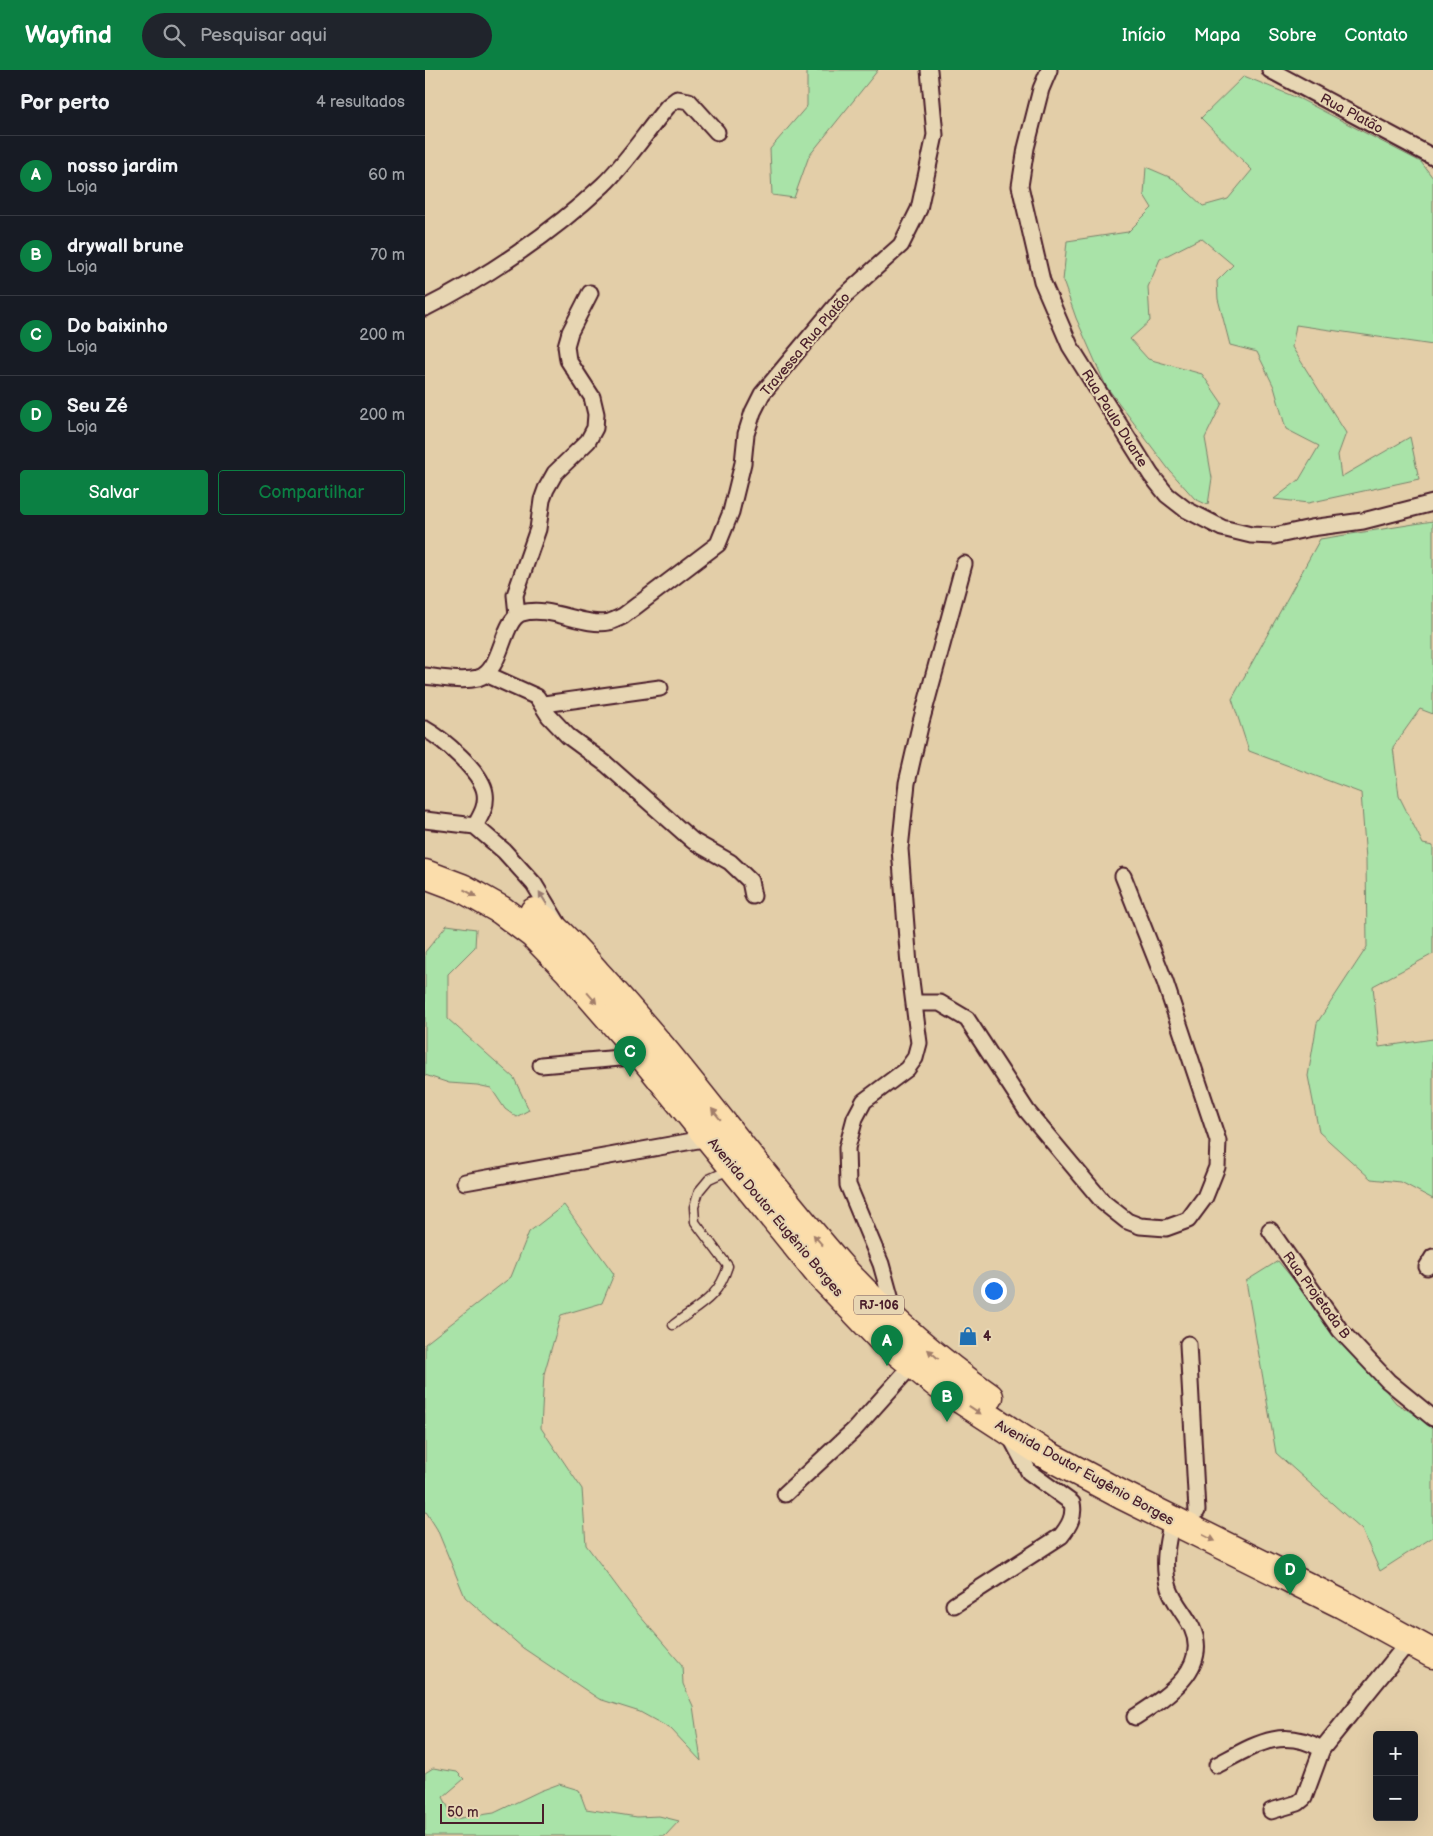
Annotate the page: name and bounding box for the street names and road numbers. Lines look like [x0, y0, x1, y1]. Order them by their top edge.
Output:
street label: Rua Platão [1317, 90, 1386, 137]
street label: Travessa Rua Platão [757, 289, 854, 400]
street label: Rua Paulo Duarte [1078, 366, 1151, 470]
street label: Avenida Doutor Eugênio Borges [704, 1134, 847, 1300]
street label: Rua Projetada B [1279, 1248, 1354, 1342]
road number: RJ-106 [854, 1296, 904, 1314]
street label: Avenida Doutor Eugênio Borges [992, 1416, 1177, 1529]

